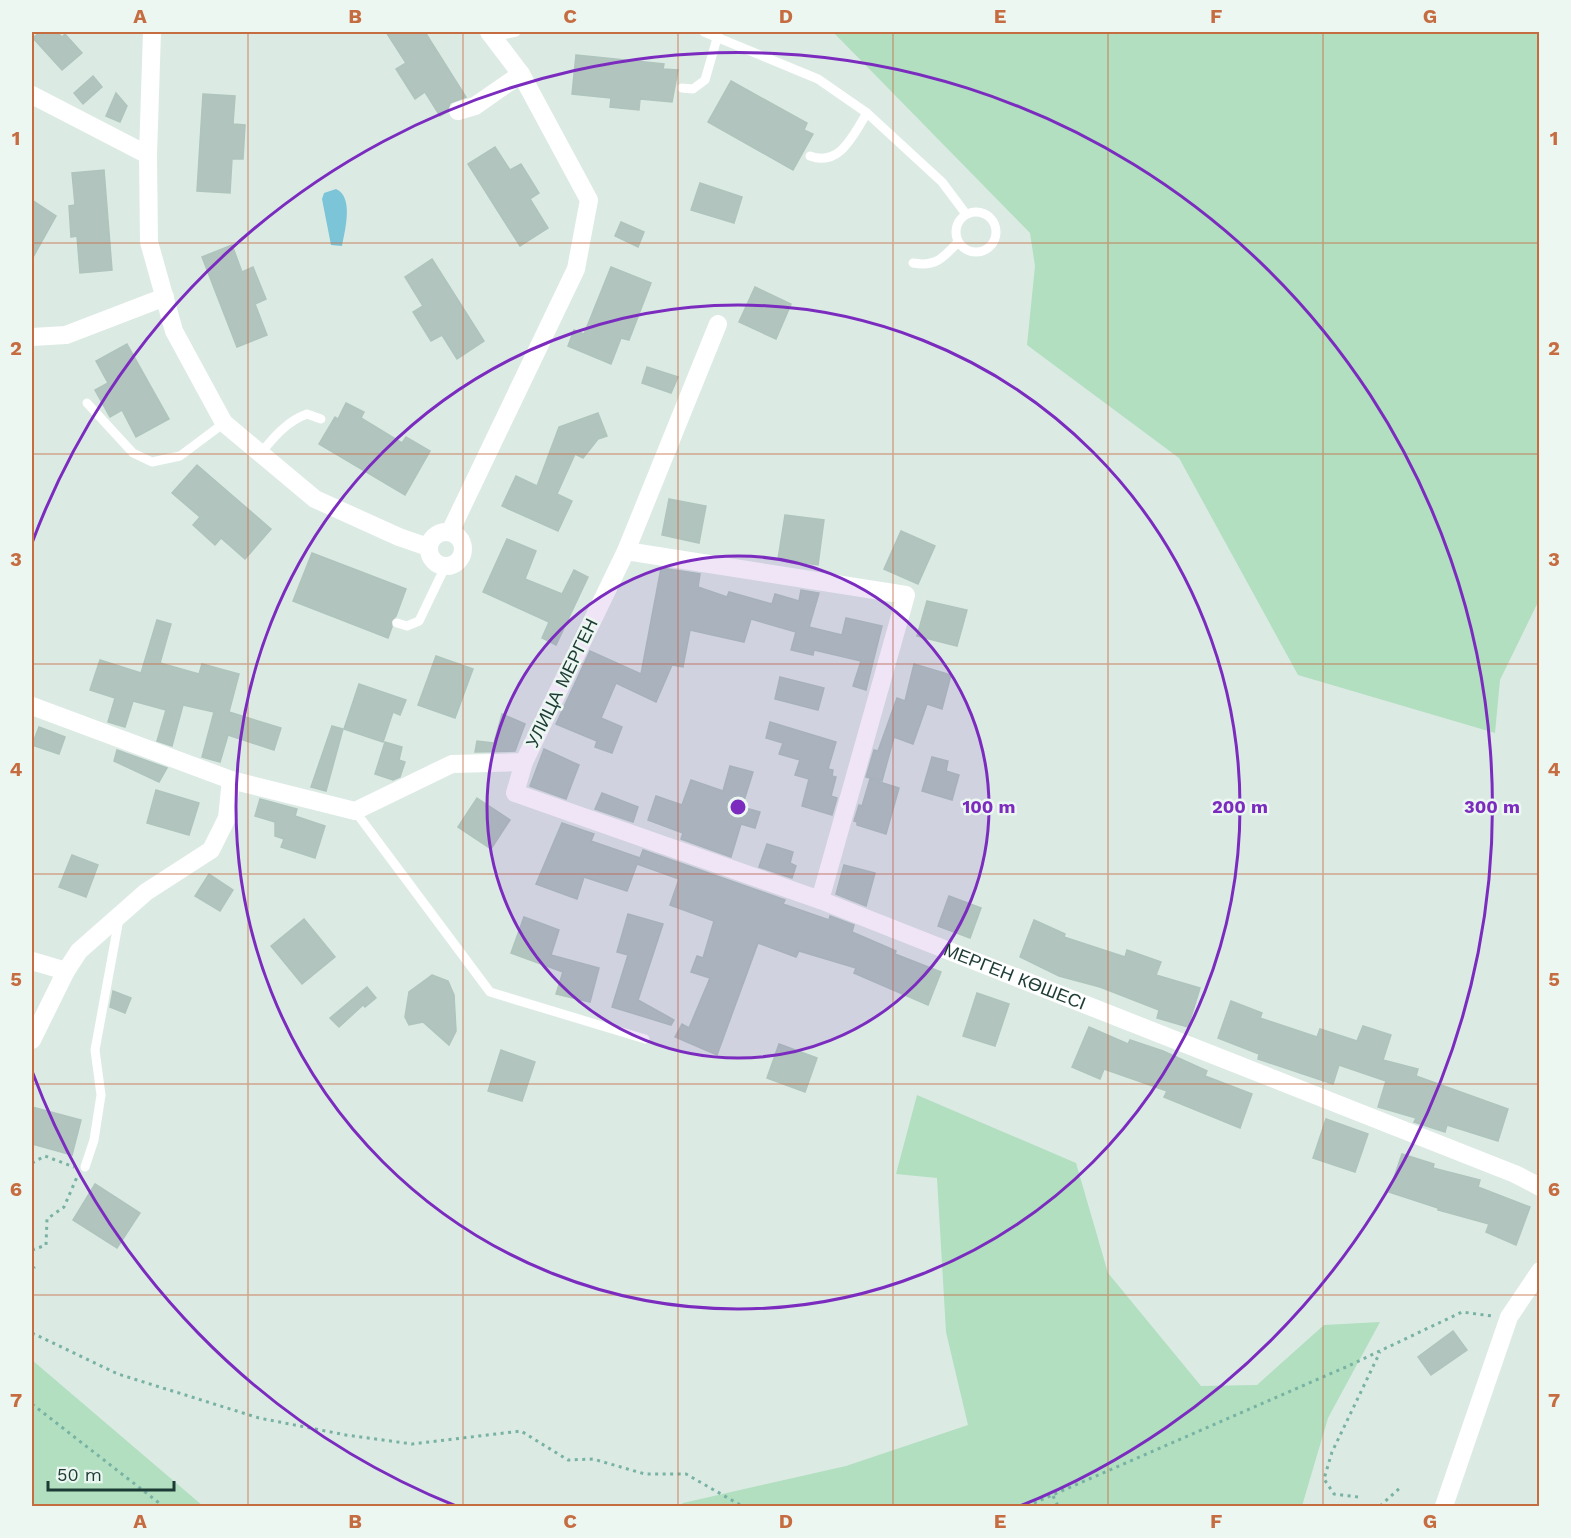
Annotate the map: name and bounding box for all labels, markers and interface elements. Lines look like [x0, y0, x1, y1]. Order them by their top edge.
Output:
text: A [133, 4, 147, 28]
text: B [348, 4, 362, 28]
text: C [563, 4, 577, 28]
text: D [779, 4, 793, 28]
text: E [994, 4, 1006, 28]
text: F [1210, 4, 1222, 28]
text: G [1423, 4, 1437, 28]
text: 1 [12, 126, 20, 150]
text: 1 [1550, 126, 1558, 150]
text: 2 [10, 336, 22, 360]
text: 2 [1548, 336, 1560, 360]
text: 3 [10, 547, 22, 571]
text: 3 [1548, 547, 1560, 571]
street label: УЛИЦА МЕРГЕН [521, 615, 602, 751]
text: 4 [10, 757, 23, 781]
text: 4 [1548, 757, 1561, 781]
text: 100 m [962, 796, 1016, 817]
text: 200 m [1212, 796, 1268, 817]
text: 300 m [1464, 796, 1520, 817]
centre of rings [728, 797, 748, 817]
street label: МЕРГЕН КӨШЕСІ [941, 939, 1089, 1014]
text: 5 [10, 967, 22, 991]
text: 5 [1548, 967, 1560, 991]
text: 6 [10, 1177, 22, 1201]
text: 6 [1548, 1177, 1560, 1201]
text: 7 [10, 1388, 22, 1412]
text: 7 [1548, 1388, 1560, 1412]
scale bar [48, 1454, 174, 1492]
text: 50 m [57, 1464, 102, 1485]
text: A [133, 1509, 147, 1533]
text: B [348, 1509, 362, 1533]
text: C [563, 1509, 577, 1533]
text: D [779, 1509, 793, 1533]
text: E [994, 1509, 1006, 1533]
text: F [1210, 1509, 1222, 1533]
text: G [1423, 1509, 1437, 1533]

